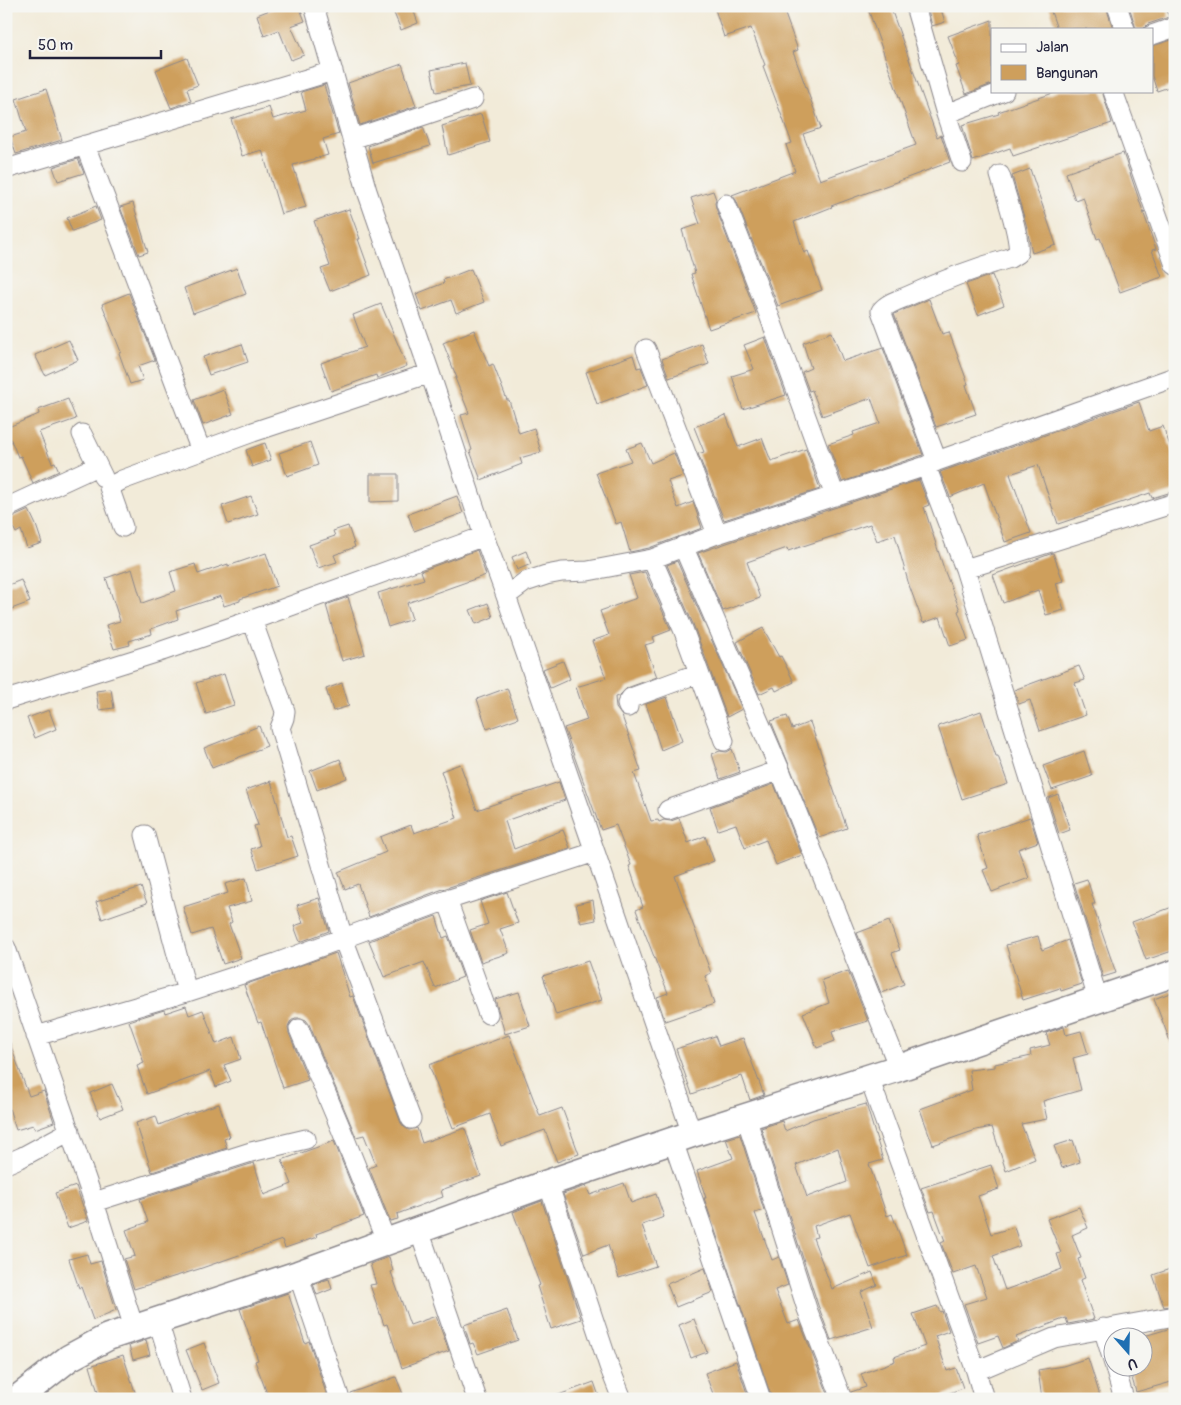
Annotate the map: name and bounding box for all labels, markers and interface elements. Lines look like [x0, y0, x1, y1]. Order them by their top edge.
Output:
scale bar [30, 28, 161, 60]
legend [991, 28, 1154, 92]
text: 50 m [38, 36, 73, 55]
text: Jalan [1036, 38, 1069, 57]
text: Bangunan [1036, 64, 1098, 83]
north arrow [1104, 1328, 1154, 1378]
text: U [1125, 1354, 1140, 1373]

